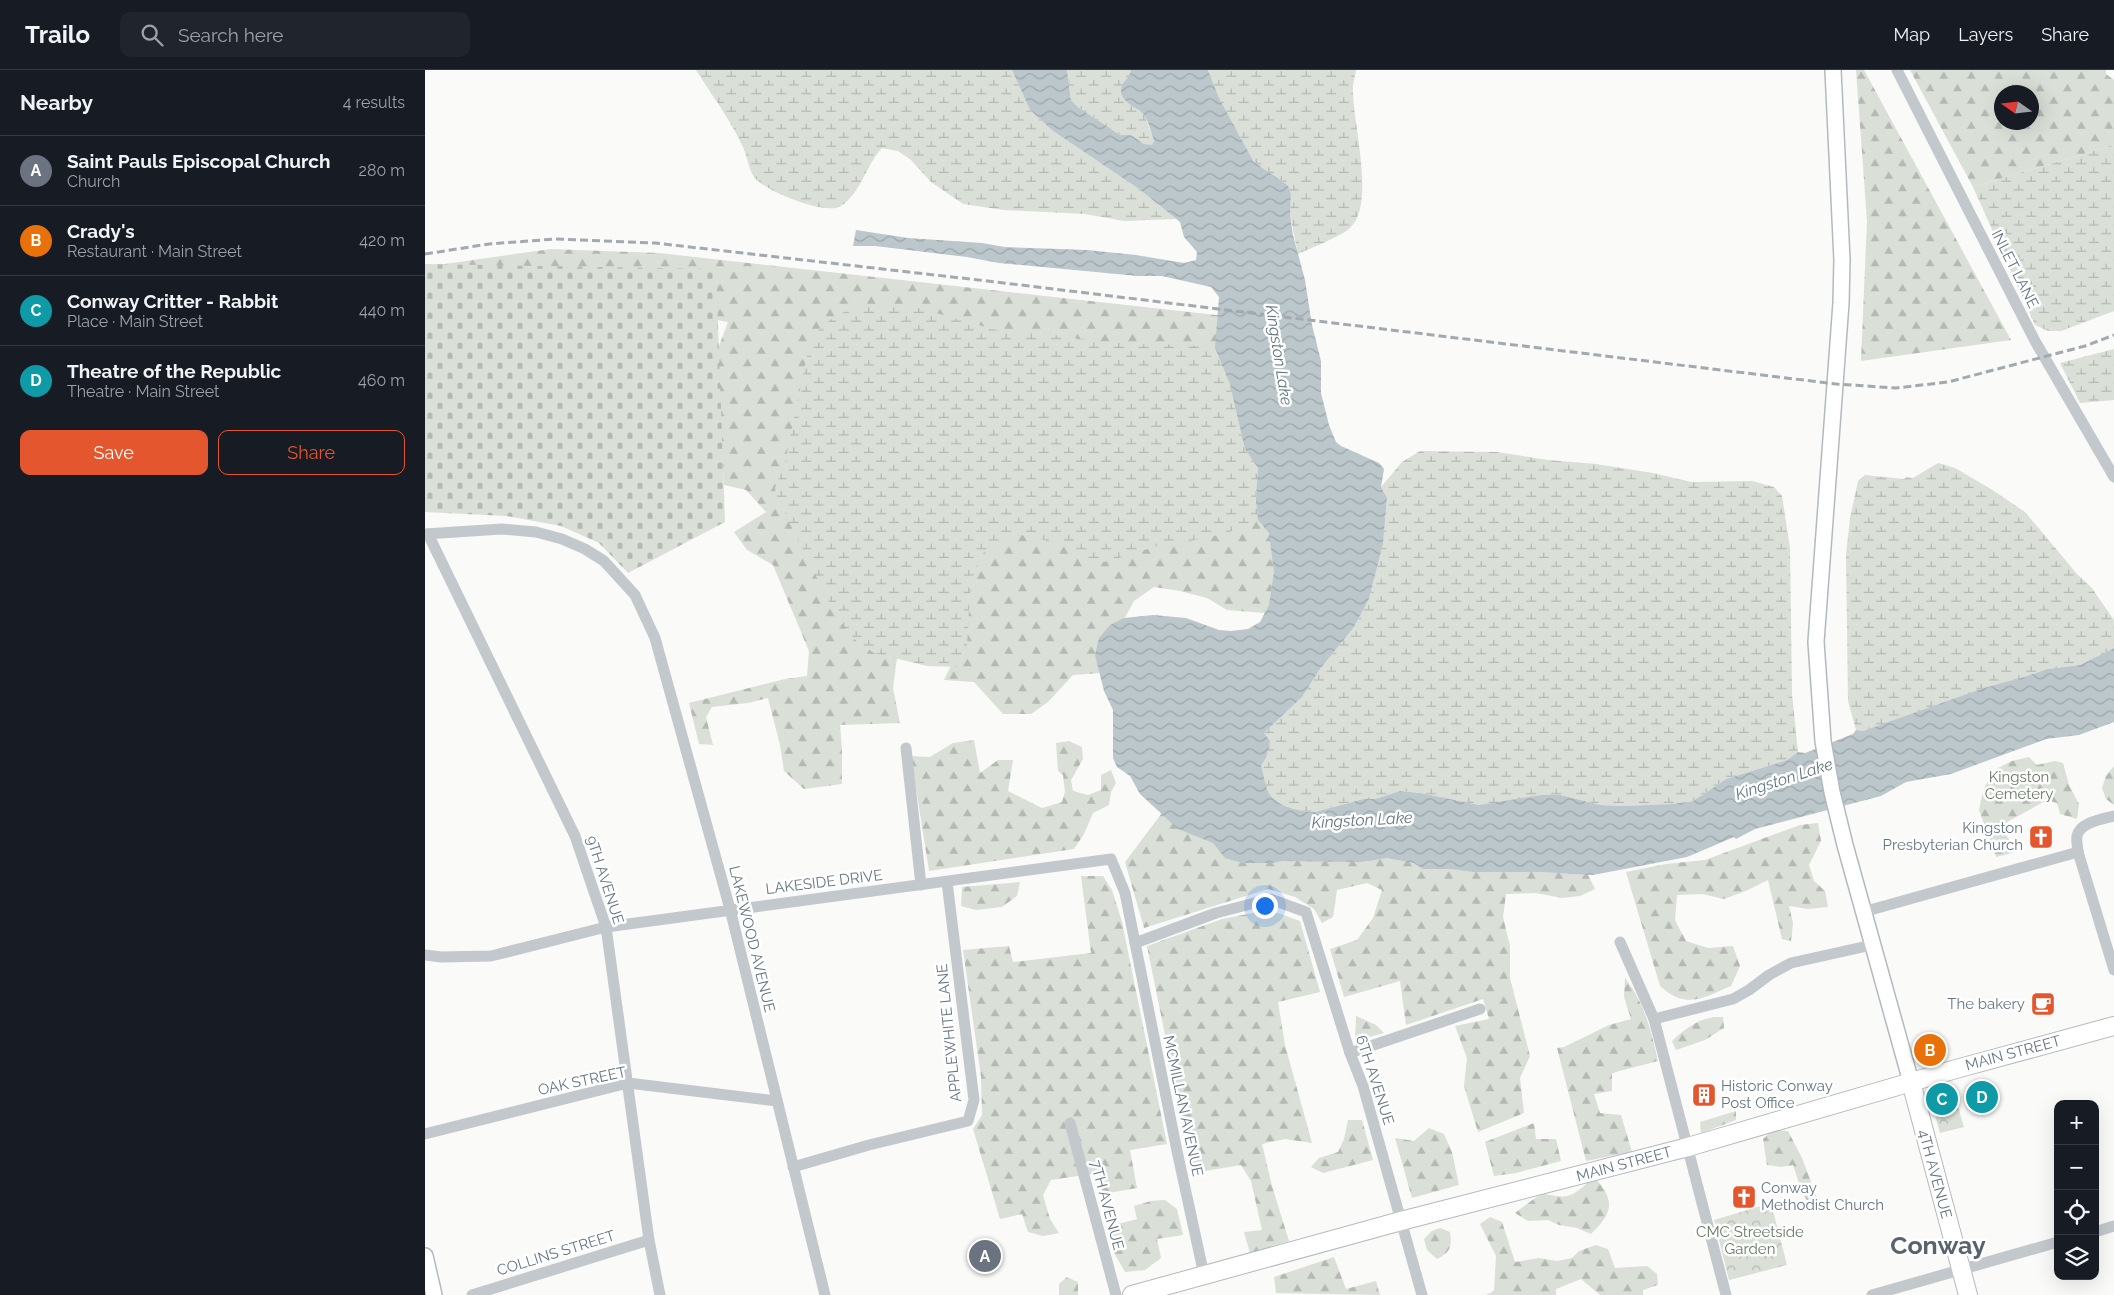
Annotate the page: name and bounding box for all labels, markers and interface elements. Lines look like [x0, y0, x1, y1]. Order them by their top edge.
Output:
search box [120, 12, 470, 57]
text: Trailo [25, 20, 90, 49]
icon: search [138, 21, 166, 49]
text: Search here [178, 24, 283, 46]
text: Map [1894, 24, 1930, 45]
text: Layers [1958, 24, 2013, 45]
text: Share [2041, 24, 2089, 45]
north arrow [1994, 85, 2039, 130]
text: Nearby [20, 90, 93, 115]
text: 4 results [343, 93, 405, 112]
text: Saint Pauls Episcopal Church [67, 150, 330, 172]
text: A [31, 161, 41, 180]
text: 280 m [359, 161, 405, 180]
text: Church [67, 172, 120, 191]
text: Crady's [67, 220, 135, 242]
street label: INLET LANE [1988, 227, 2042, 311]
text: B [31, 231, 41, 250]
text: 420 m [359, 231, 405, 250]
text: Restaurant · Main Street [67, 242, 242, 261]
text: Conway Critter - Rabbit [67, 290, 278, 312]
text: C [31, 301, 41, 320]
text: 440 m [359, 301, 405, 320]
water label: Kingston Lake [1262, 303, 1296, 407]
text: Place · Main Street [67, 312, 203, 331]
text: Theatre of the Republic [67, 360, 281, 382]
text: D [30, 371, 42, 390]
text: 460 m [358, 371, 405, 390]
text: Theatre · Main Street [67, 382, 219, 401]
button: Save [20, 430, 208, 475]
button: Share [218, 430, 405, 475]
water label: Kingston Lake [1733, 754, 1836, 804]
park label: Kingston Cemetery [1985, 768, 2053, 803]
water label: Kingston Lake [1311, 808, 1414, 832]
place label: Kingston Presbyterian Church [1883, 819, 2023, 854]
church icon: Kingston Presbyterian Church [2028, 824, 2054, 850]
street label: 9TH AVENUE [582, 834, 628, 926]
street label: LAKEWOOD AVENUE [725, 864, 779, 1014]
street label: LAKESIDE DRIVE [765, 866, 883, 898]
your location [1252, 893, 1278, 919]
street label: APPLEWHITE LANE [933, 963, 965, 1103]
cafe icon: The bakery [2030, 991, 2056, 1017]
place label: The bakery [1947, 995, 2025, 1013]
pin: B [1914, 1031, 1946, 1069]
street label: MAIN STREET [1963, 1032, 2063, 1074]
street label: 6TH AVENUE [1352, 1033, 1398, 1127]
street label: MCMILLAN AVENUE [1159, 1034, 1207, 1178]
street label: OAK STREET [536, 1063, 628, 1099]
place label: Historic Conway Post Office [1721, 1077, 1833, 1112]
pin: D [1966, 1078, 1998, 1116]
pin: C [1926, 1080, 1958, 1118]
building icon: Historic Conway Post Office [1691, 1082, 1717, 1108]
map controls [2054, 1100, 2099, 1280]
button: + [2054, 1100, 2099, 1145]
street label: 4TH AVENUE [1914, 1127, 1956, 1221]
street label: MAIN STREET [1574, 1143, 1674, 1185]
button: − [2054, 1145, 2099, 1190]
street label: 7TH AVENUE [1086, 1158, 1128, 1252]
place label: Conway Methodist Church [1761, 1179, 1884, 1214]
church icon: Conway Methodist Church [1731, 1184, 1757, 1210]
button: locate [2054, 1190, 2099, 1235]
park label: CMC Streetside Garden [1696, 1223, 1804, 1258]
street label: COLLINS STREET [495, 1226, 617, 1280]
district label: Conway [1890, 1230, 1986, 1260]
button: layers [2054, 1235, 2099, 1280]
pin: A [969, 1237, 1001, 1275]

